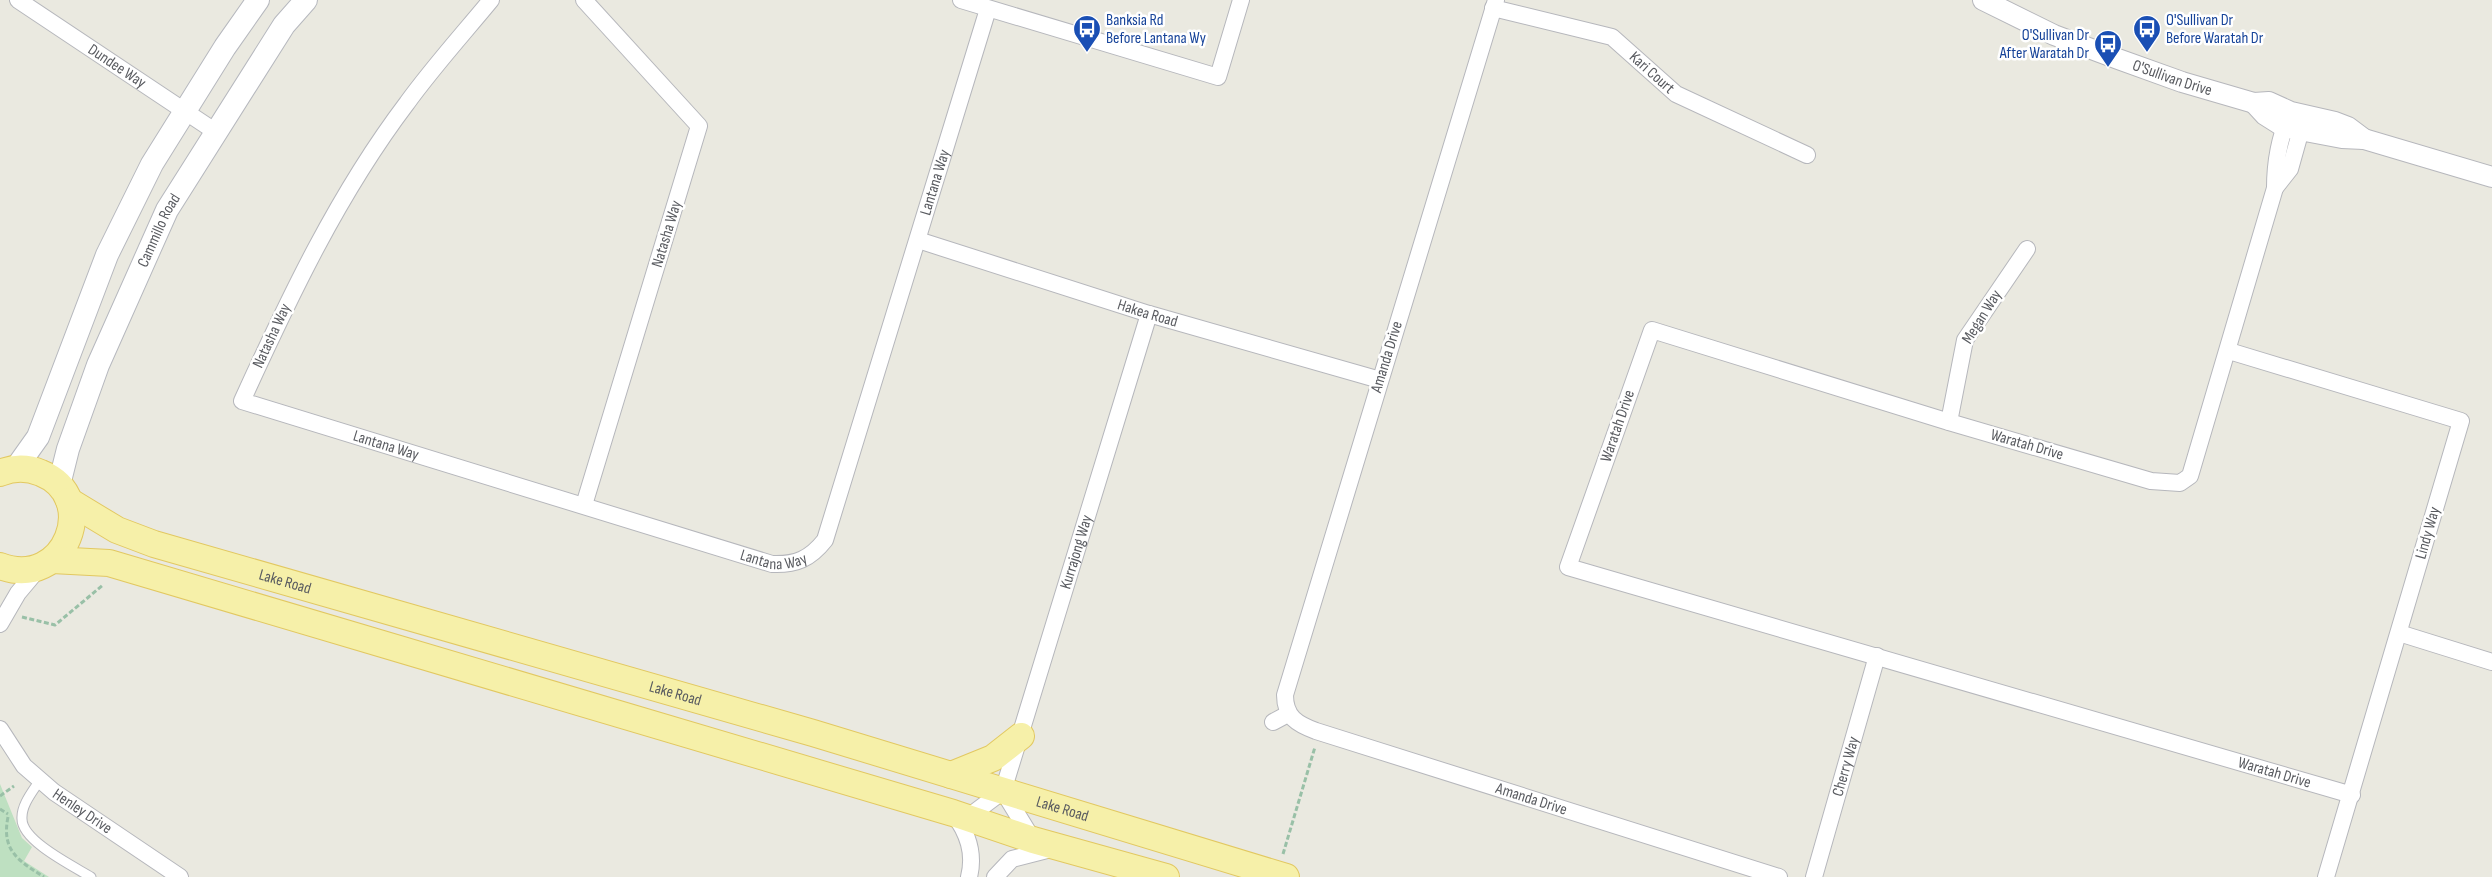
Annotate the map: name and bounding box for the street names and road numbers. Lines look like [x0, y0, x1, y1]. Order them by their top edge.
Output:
street label: Dundee Way [84, 40, 150, 92]
street label: Kari Court [1625, 48, 1679, 98]
street label: O'Sullivan Drive [2130, 56, 2214, 100]
street label: Lantana Way [916, 147, 954, 217]
street label: Cammillo Road [133, 190, 184, 270]
street label: Natasha Way [648, 198, 686, 270]
street label: Megan Way [1958, 287, 2006, 347]
street label: Hakea Road [1115, 295, 1180, 331]
street label: Natasha Way [249, 301, 295, 371]
street label: Amanda Drive [1367, 319, 1407, 396]
street label: Waratah Drive [1597, 387, 1639, 465]
street label: Lantana Way [351, 426, 421, 464]
street label: Waratah Drive [1988, 426, 2066, 464]
street label: Lindy Way [2412, 505, 2444, 561]
street label: Kurrajong Way [1056, 513, 1096, 591]
street label: Lantana Way [738, 545, 810, 574]
street label: Lake Road [257, 565, 313, 598]
street label: Lake Road [647, 677, 704, 710]
street label: Cherry Way [1828, 734, 1863, 799]
street label: Waratah Drive [2236, 753, 2313, 792]
street label: Amanda Drive [1492, 778, 1570, 819]
street label: Henley Drive [49, 784, 116, 838]
street label: Lake Road [1034, 792, 1091, 826]

